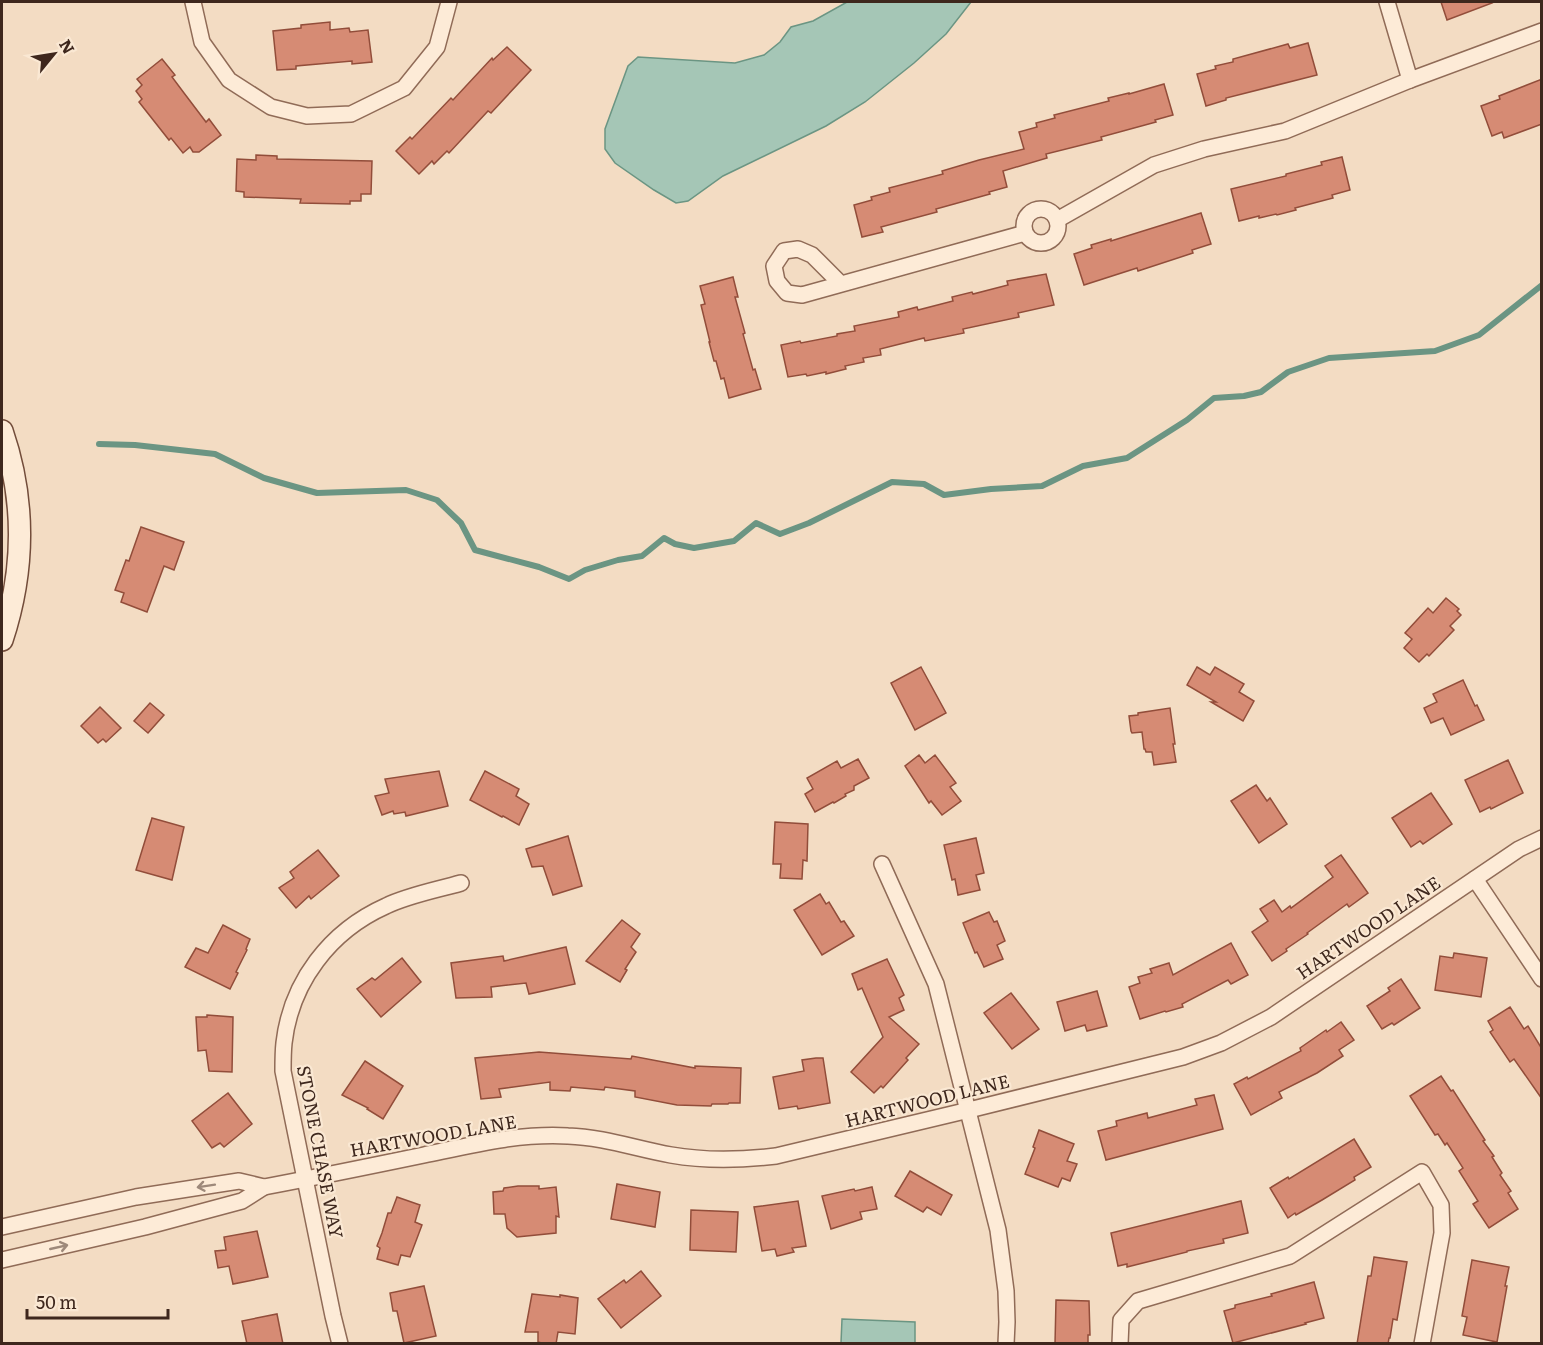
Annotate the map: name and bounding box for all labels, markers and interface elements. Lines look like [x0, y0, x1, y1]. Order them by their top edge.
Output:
north arrow [24, 24, 84, 84]
text: N [54, 34, 82, 58]
street label: HARTWOOD LANE [1291, 869, 1445, 985]
street label: STONE CHASE WAY [291, 1063, 351, 1241]
street label: HARTWOOD LANE [842, 1067, 1012, 1133]
street label: HARTWOOD LANE [348, 1107, 518, 1163]
one-way arrow [197, 1181, 217, 1192]
one-way arrow [48, 1241, 68, 1252]
scale bar [27, 1282, 168, 1320]
text: 50 m [36, 1288, 77, 1315]

